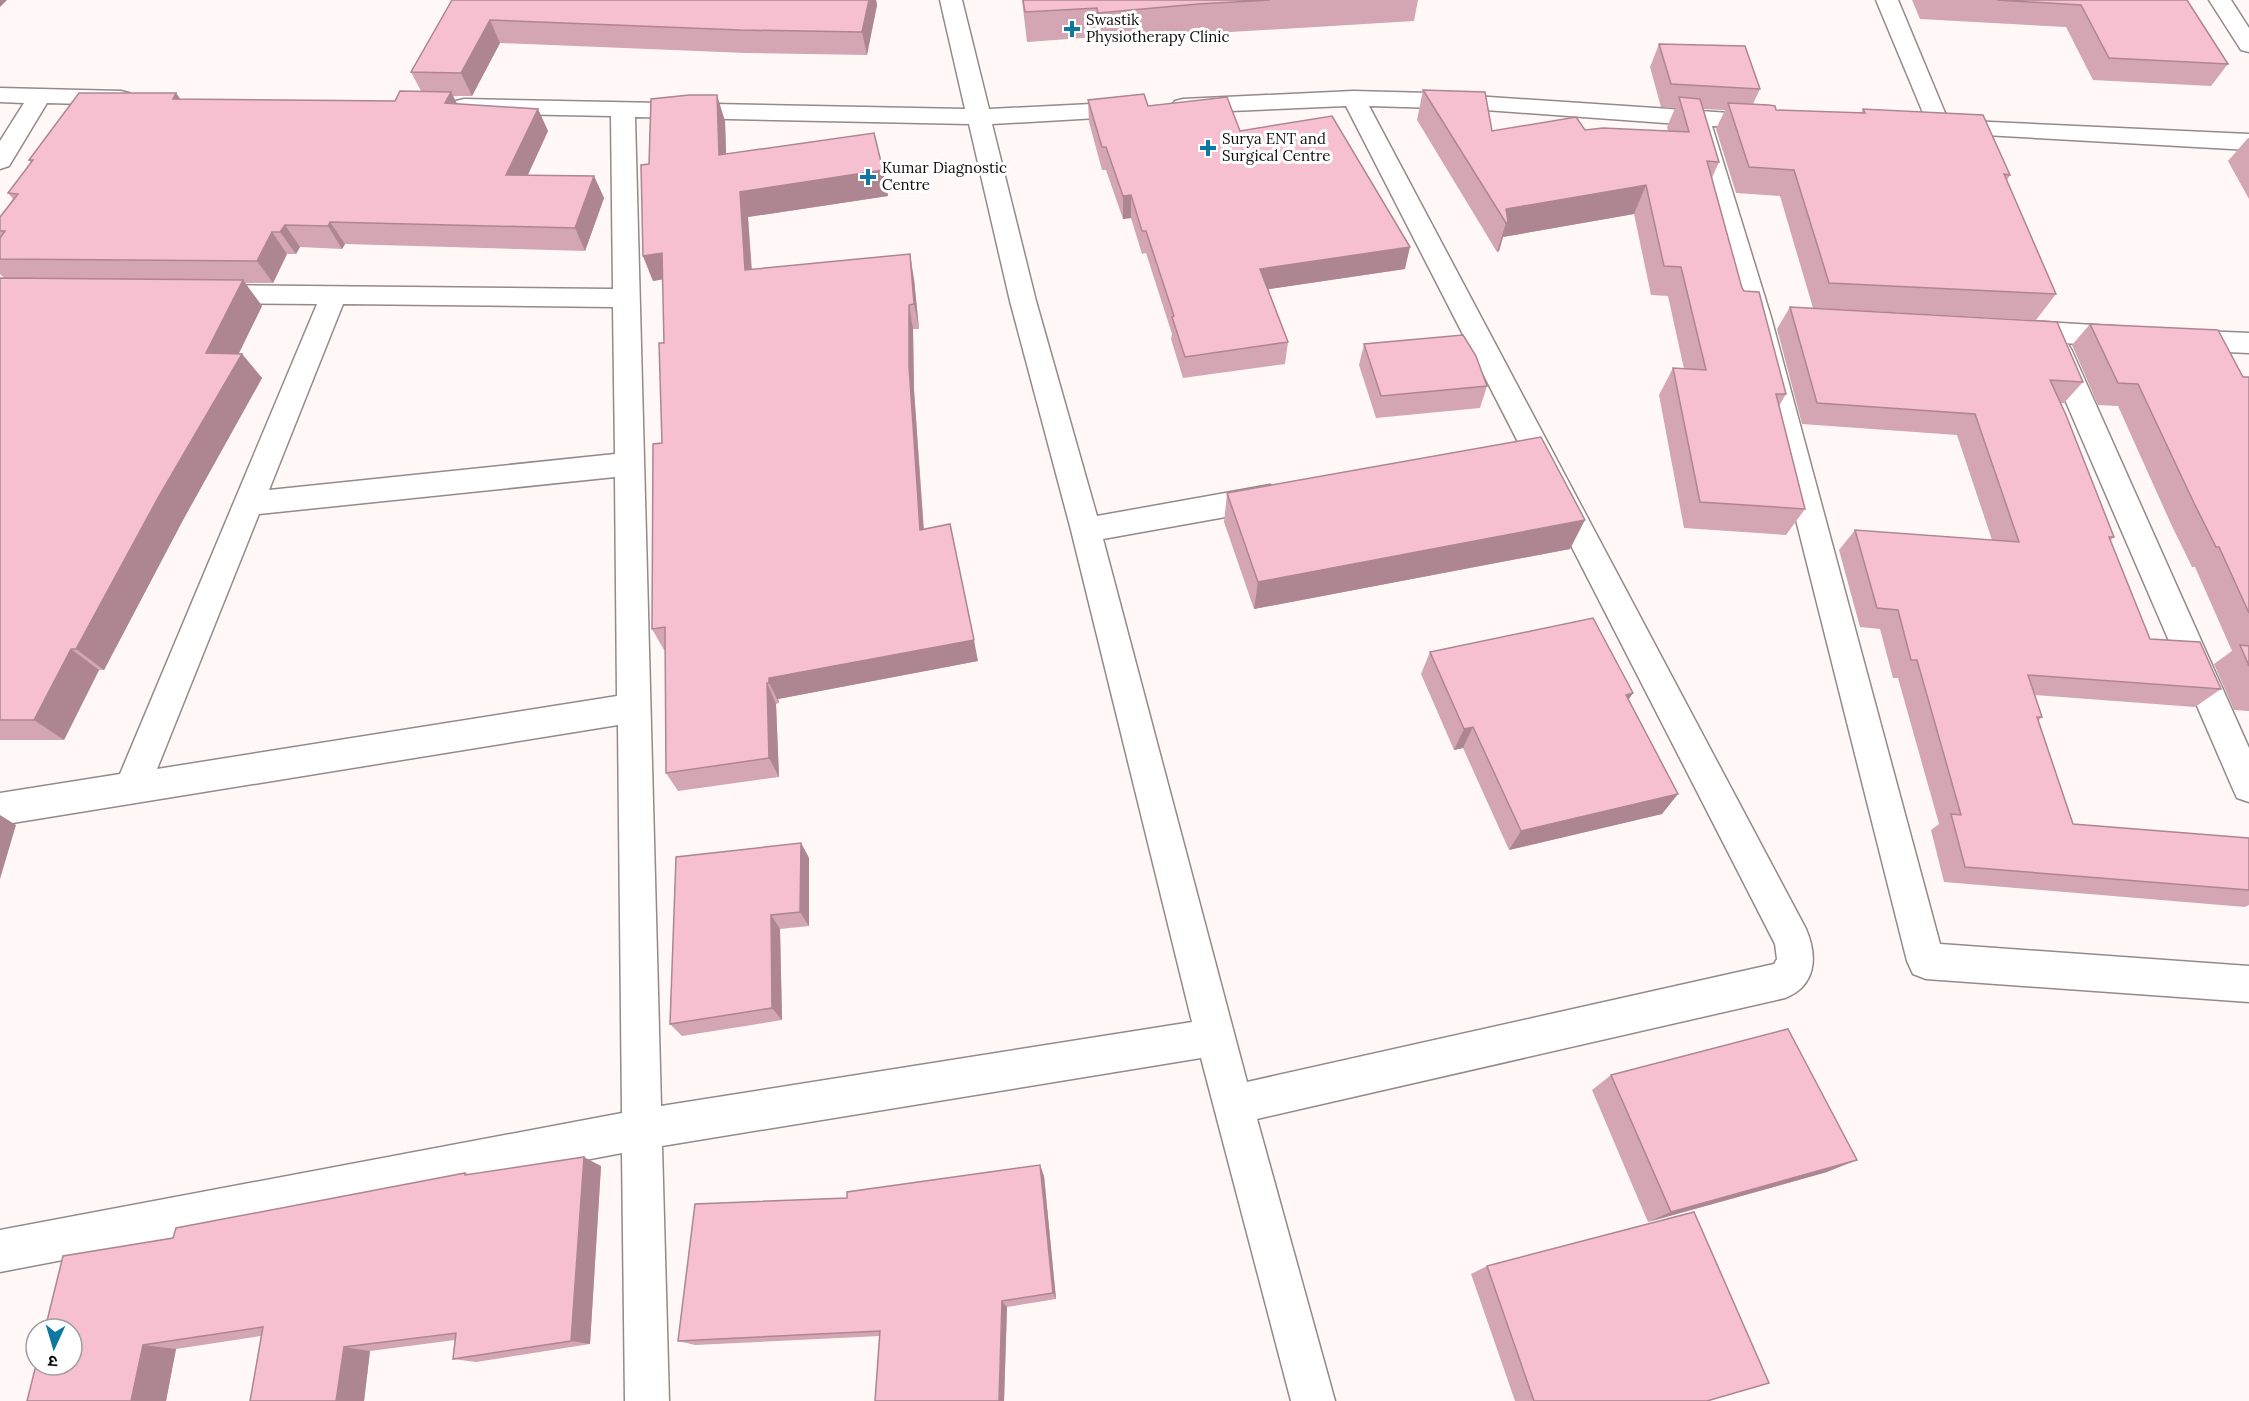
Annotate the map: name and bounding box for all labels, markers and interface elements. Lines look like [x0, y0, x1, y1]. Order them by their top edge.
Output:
place label: Swastik Physiotherapy Clinic [1086, 10, 1230, 46]
marker: Swastik Physiotherapy Clinic [1063, 20, 1081, 38]
place label: Surya ENT and Surgical Centre [1222, 129, 1330, 165]
marker: Surya ENT and Surgical Centre [1199, 139, 1217, 157]
place label: Kumar Diagnostic Centre [882, 158, 1007, 194]
marker: Kumar Diagnostic Centre [859, 168, 877, 186]
north arrow [24, 1317, 84, 1377]
text: उ [47, 1352, 58, 1372]

